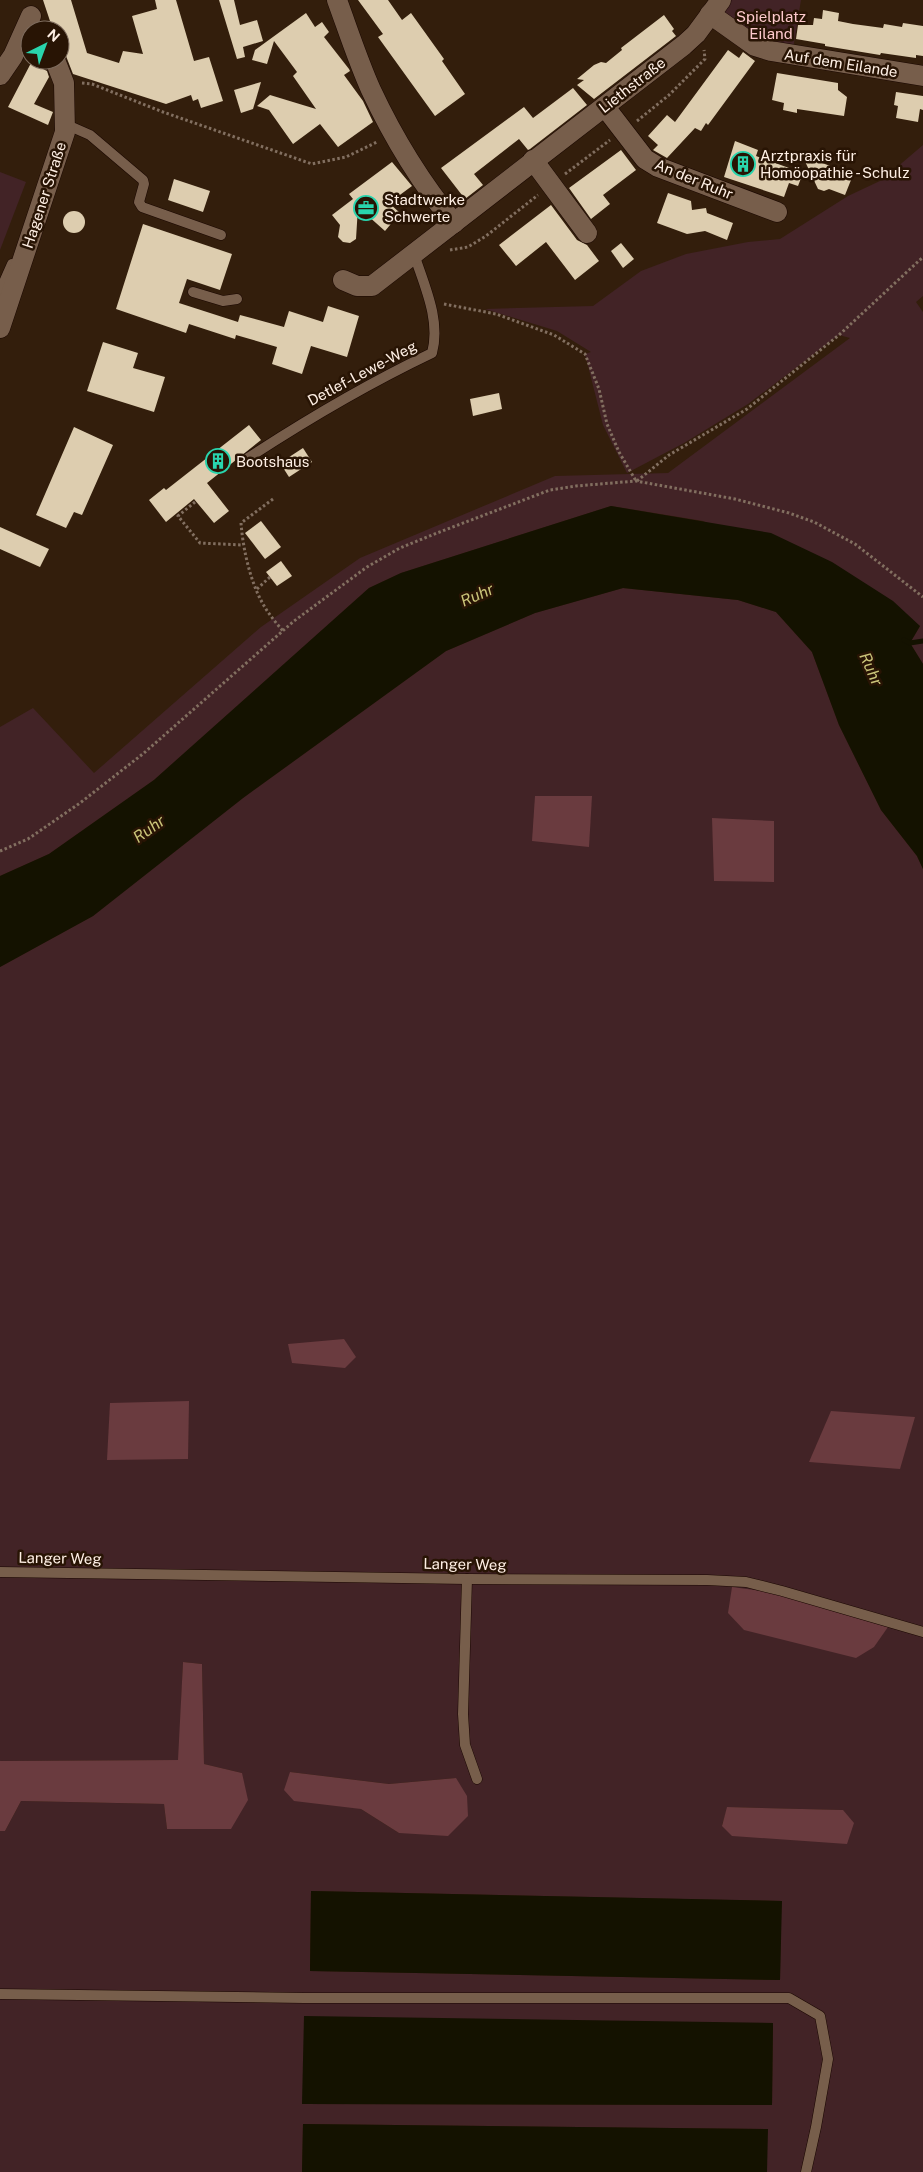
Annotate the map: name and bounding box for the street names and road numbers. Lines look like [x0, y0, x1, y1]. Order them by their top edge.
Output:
street label: Auf dem Eilande [783, 46, 899, 80]
street label: Liethstraße [595, 54, 669, 116]
street label: Hagener Straße [19, 140, 69, 250]
street label: An der Ruhr [652, 156, 736, 202]
street label: Detlef-Lewe-Weg [305, 337, 419, 409]
street label: Langer Weg [18, 1549, 102, 1567]
street label: Langer Weg [423, 1555, 507, 1573]

